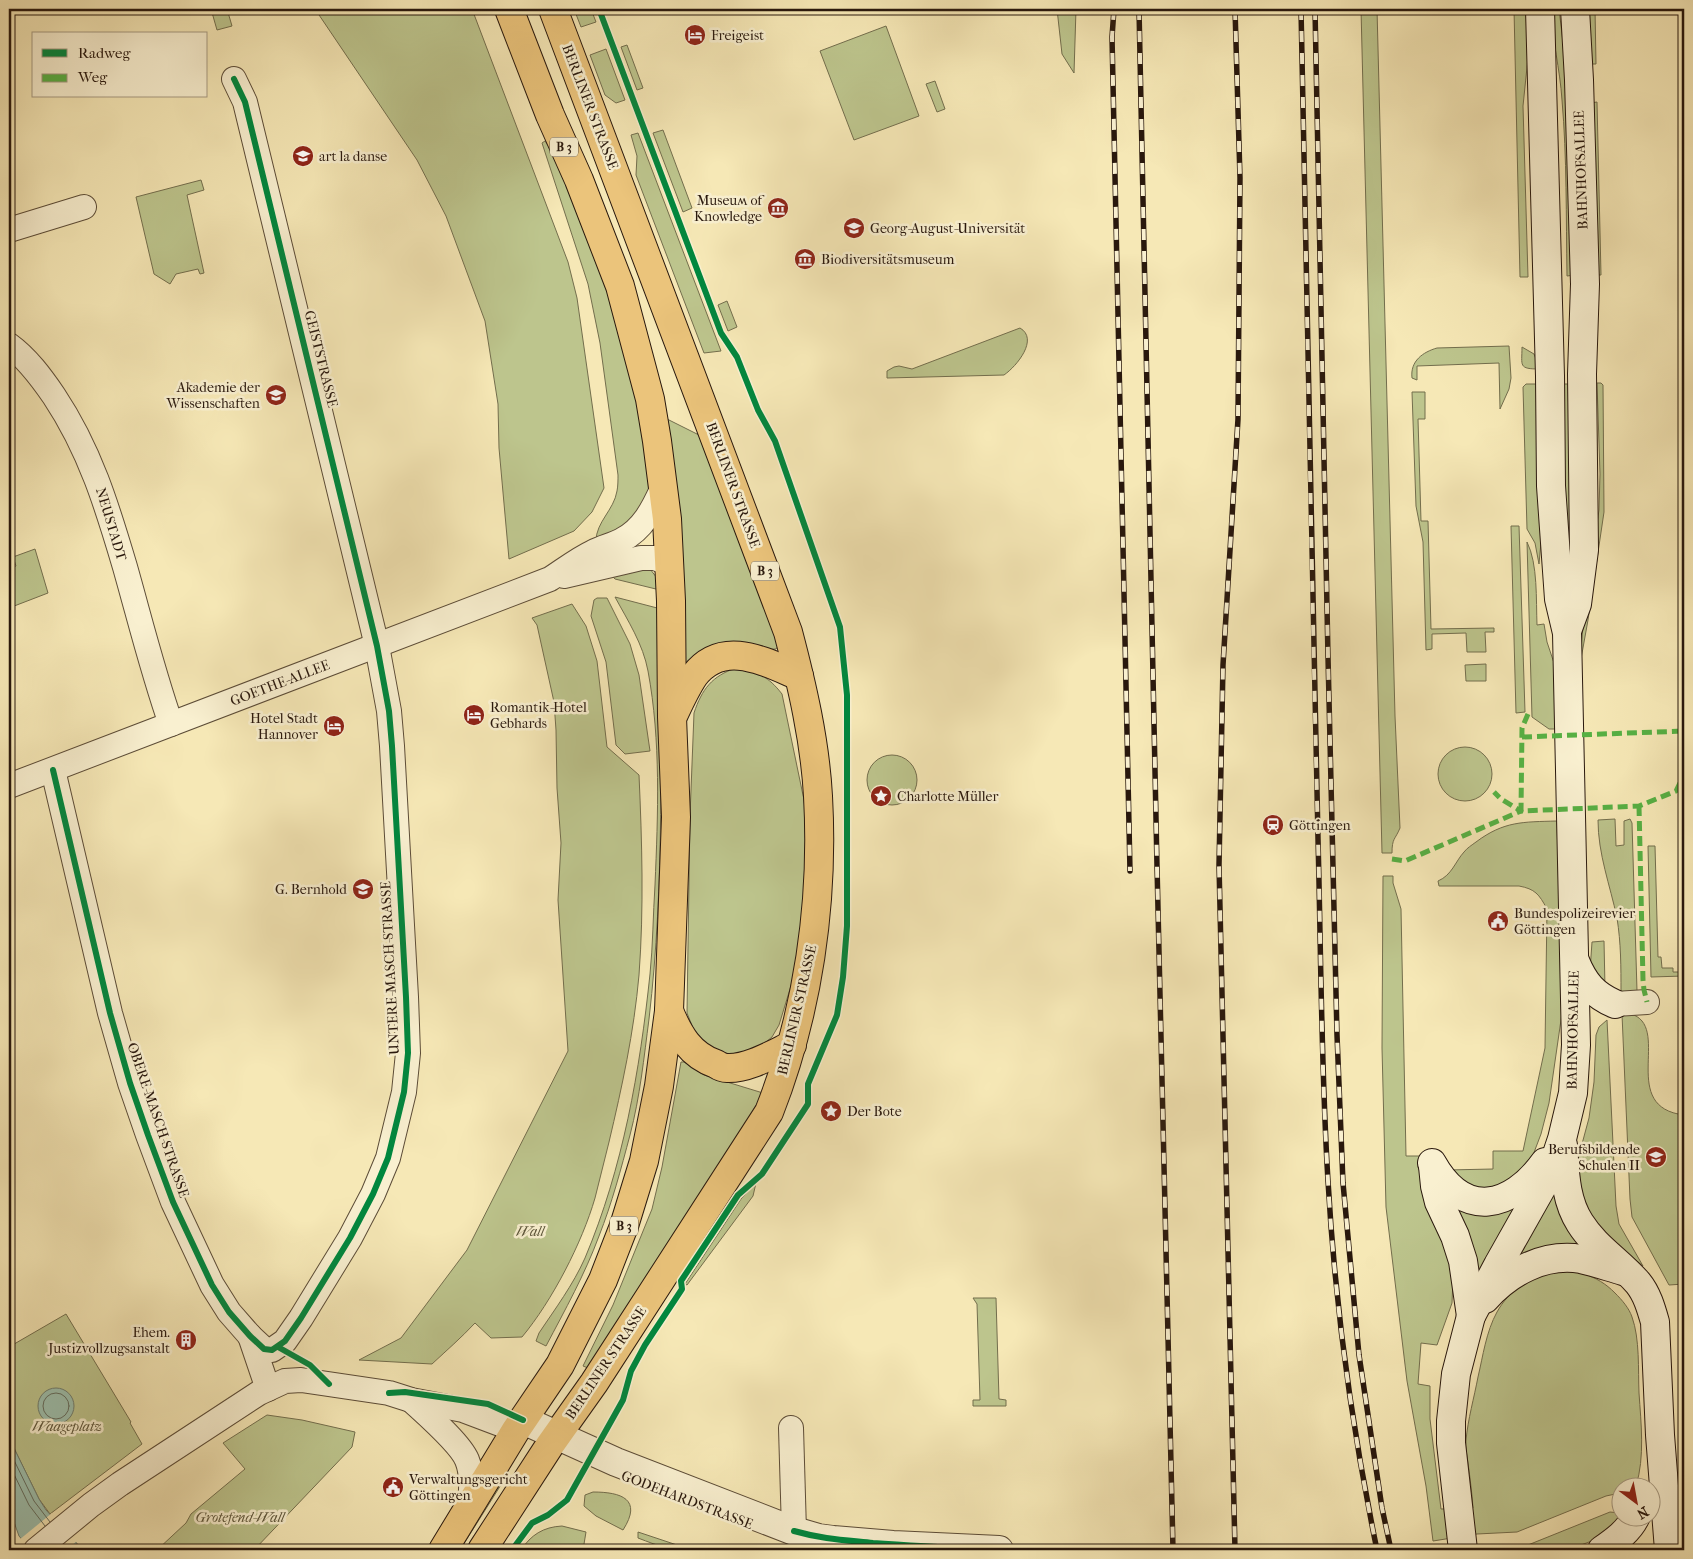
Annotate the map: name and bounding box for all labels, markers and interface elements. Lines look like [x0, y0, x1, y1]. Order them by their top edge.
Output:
hotel icon: Freigeist [683, 23, 707, 47]
place label: Freigeist [711, 27, 764, 44]
legend [32, 32, 208, 98]
street label: BERLINER STRASSE [558, 42, 622, 172]
text: Radweg [78, 44, 131, 62]
text: Weg [77, 68, 108, 86]
street label: BAHNHOFSALLEE [1570, 110, 1592, 230]
road number: B 3 [550, 138, 578, 156]
school or university icon: art la danse [291, 144, 315, 168]
place label: art la danse [319, 148, 387, 165]
place label: Museuʍ of Knowledge [694, 192, 765, 225]
museum icon: Museuʍ of Knowledge [766, 196, 790, 220]
school or university icon: Georg-August-Universität [842, 216, 866, 240]
place label: Georg-August-Universität [870, 220, 1025, 237]
museum icon: Biodiversitätsmuseum [793, 247, 817, 271]
place label: Biodiversitätsmuseum [821, 251, 955, 268]
street label: GEISTSTRASSE [301, 309, 341, 410]
place label: Akademie der Wissenschaften [166, 379, 260, 412]
school or university icon: Akademie der Wissenschaften [264, 383, 288, 407]
street label: BERLINER STRASSE [702, 420, 764, 551]
street label: NEUSTADT [92, 485, 130, 563]
road number: B 3 [751, 562, 779, 580]
street label: GOETHE-ALLEE [228, 656, 333, 710]
place label: Romantik-Hotel Gebhards [490, 699, 587, 732]
hotel icon: Romantik-Hotel Gebhards [462, 703, 486, 727]
place label: Hotel Stadt Hannover [250, 710, 318, 743]
hotel icon: Hotel Stadt Hannover [322, 714, 346, 738]
place icon: Charlotte Müller [869, 784, 893, 808]
place label: Charlotte Müller [897, 788, 998, 805]
station icon: Göttingen [1261, 813, 1285, 837]
place label: Göttingen [1289, 817, 1351, 834]
school or university icon: G. Bernhold [351, 877, 375, 901]
street label: UNTERE-MASCH-STRASSE [377, 880, 403, 1055]
place label: G. Bernhold [275, 881, 347, 898]
place label: Bundespolizeirevier Göttingen [1514, 905, 1635, 938]
public building icon: Bundespolizeirevier Göttingen [1486, 909, 1510, 933]
street label: BERLINER STRASSE [774, 943, 820, 1077]
street label: BAHNHOFSALLEE [1563, 970, 1583, 1090]
street label: OBERE-MASCH-STRASSE [123, 1040, 193, 1200]
place icon: Der Bote [819, 1099, 843, 1123]
place label: Der Bote [847, 1103, 902, 1120]
place label: Berufsbildende Schulen II [1548, 1141, 1641, 1174]
school or university icon: Berufsbildende Schulen II [1644, 1145, 1668, 1169]
road number: B 3 [610, 1216, 638, 1236]
park label: Wall [516, 1223, 546, 1240]
street label: BERLINER STRASSE [562, 1303, 650, 1423]
place label: Ehem. Justizvollzugsanstalt [47, 1324, 170, 1357]
building icon: Ehem. Justizvollzugsanstalt [174, 1328, 198, 1352]
park label: Waageplatz [32, 1418, 102, 1435]
street label: GODEHARDSTRASSE [619, 1467, 756, 1533]
place label: Verwaltungsgericht Göttingen [408, 1471, 528, 1504]
public building icon: Verwaltungsgericht Göttingen [381, 1475, 405, 1499]
north arrow [1610, 1476, 1660, 1526]
text: N [1633, 1503, 1652, 1523]
park label: Grotefend-Wall [195, 1509, 286, 1526]

